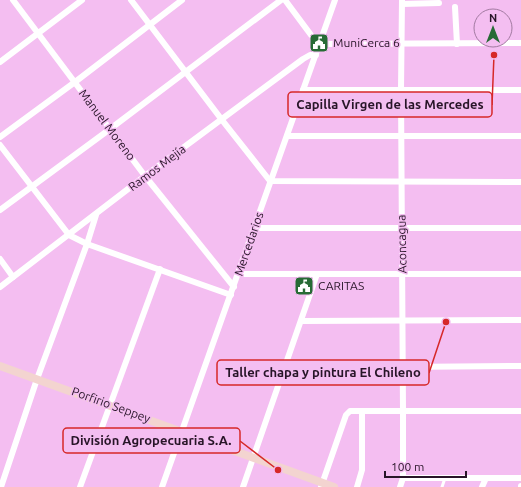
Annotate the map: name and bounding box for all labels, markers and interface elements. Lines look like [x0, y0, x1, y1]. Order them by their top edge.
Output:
north arrow [473, 8, 513, 48]
text: N [489, 12, 497, 24]
public building icon: MuniCerca 6 [308, 32, 330, 54]
place label: MuniCerca 6 [333, 36, 400, 49]
street label: Manuel Moreno [77, 87, 138, 163]
callout: Capilla Virgen de las Mercedes [288, 92, 492, 117]
text: Capilla Virgen de las Mercedes [296, 97, 484, 111]
street label: Ramos Mejía [126, 142, 188, 193]
street label: Mercedarios [232, 210, 266, 277]
street label: Aconcagua [394, 214, 409, 274]
public building icon: CARITAS [293, 275, 315, 297]
place label: CARITAS [318, 279, 364, 292]
callout: Taller chapa y pintura El Chileno [217, 360, 429, 385]
text: Taller chapa y pintura El Chileno [225, 365, 421, 379]
street label: Porfirio Seppey [70, 384, 152, 425]
callout: División Agropecuaria S.A. [63, 428, 240, 453]
text: División Agropecuaria S.A. [71, 433, 231, 447]
scale bar [385, 453, 466, 479]
text: 100 m [391, 460, 424, 473]

